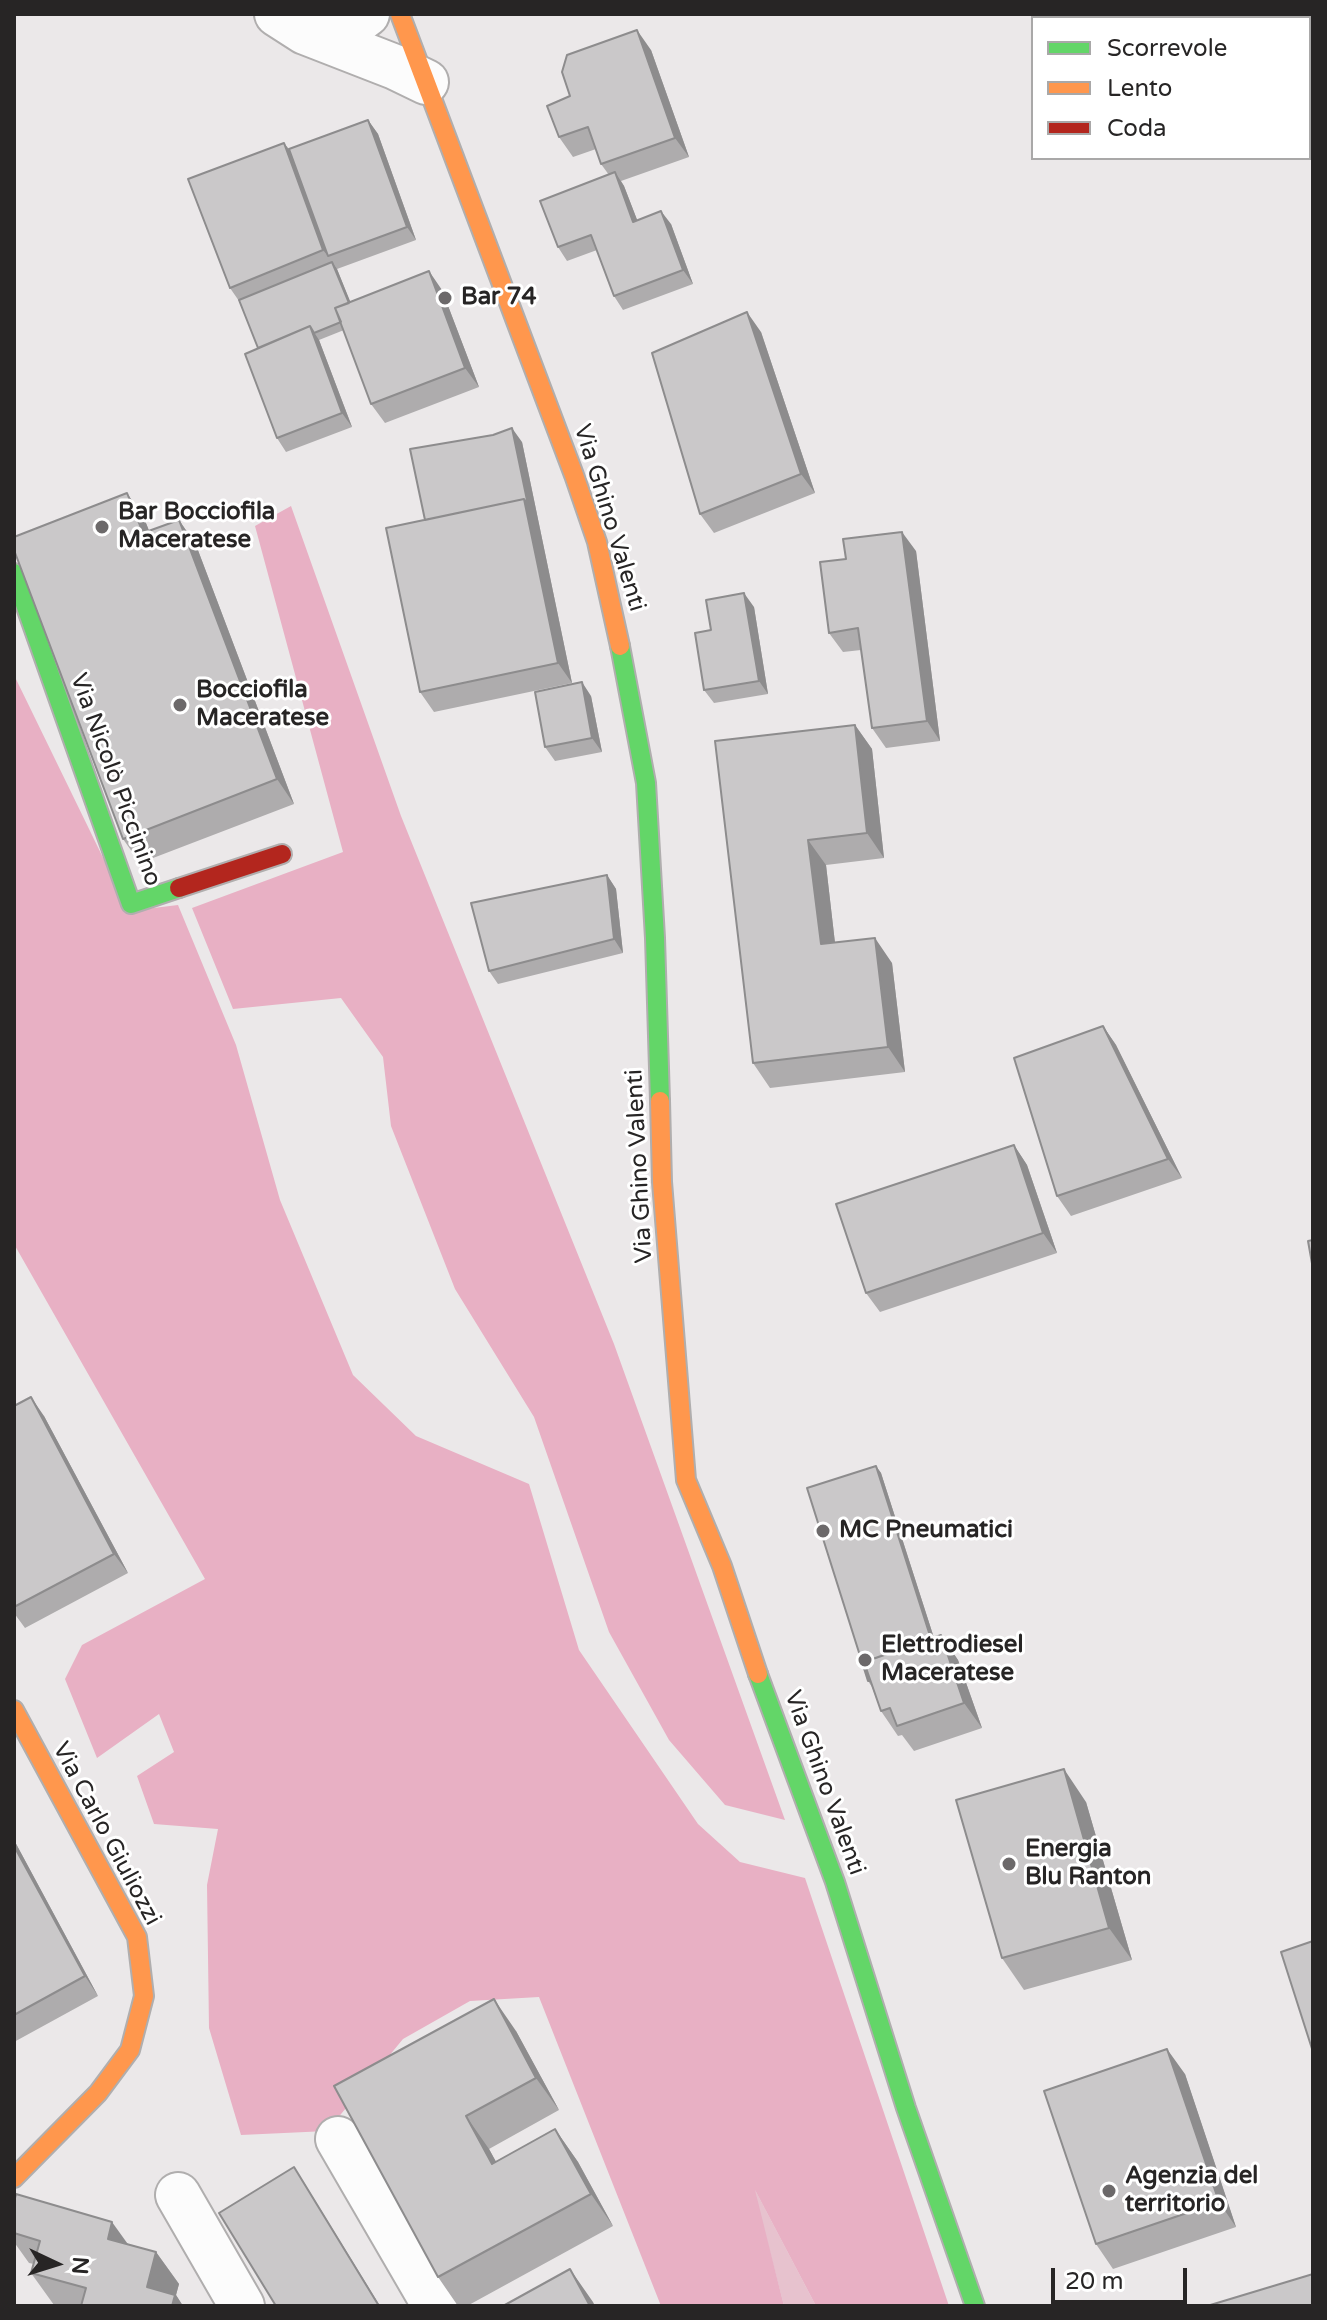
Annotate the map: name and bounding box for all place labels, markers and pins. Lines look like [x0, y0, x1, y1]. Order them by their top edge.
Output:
place label: Bar 74 [461, 284, 537, 312]
marker: Bar 74 [436, 289, 454, 307]
place label: Bar Bocciofila Maceratese [118, 499, 275, 555]
marker: Bar Bocciofila Maceratese [93, 518, 111, 536]
place label: Bocciofila Maceratese [196, 677, 329, 733]
marker: Bocciofila Maceratese [171, 696, 189, 714]
place label: MC Pneumatici [839, 1517, 1013, 1545]
marker: MC Pneumatici [814, 1522, 832, 1540]
place label: Elettrodiesel Maceratese [881, 1632, 1023, 1688]
marker: Elettrodiesel Maceratese [856, 1651, 874, 1669]
place label: Energia Blu Ranton [1025, 1836, 1151, 1892]
marker: Energia Blu Ranton [1000, 1855, 1018, 1873]
place label: Agenzia del territorio [1125, 2163, 1258, 2219]
marker: Agenzia del territorio [1100, 2182, 1118, 2200]

